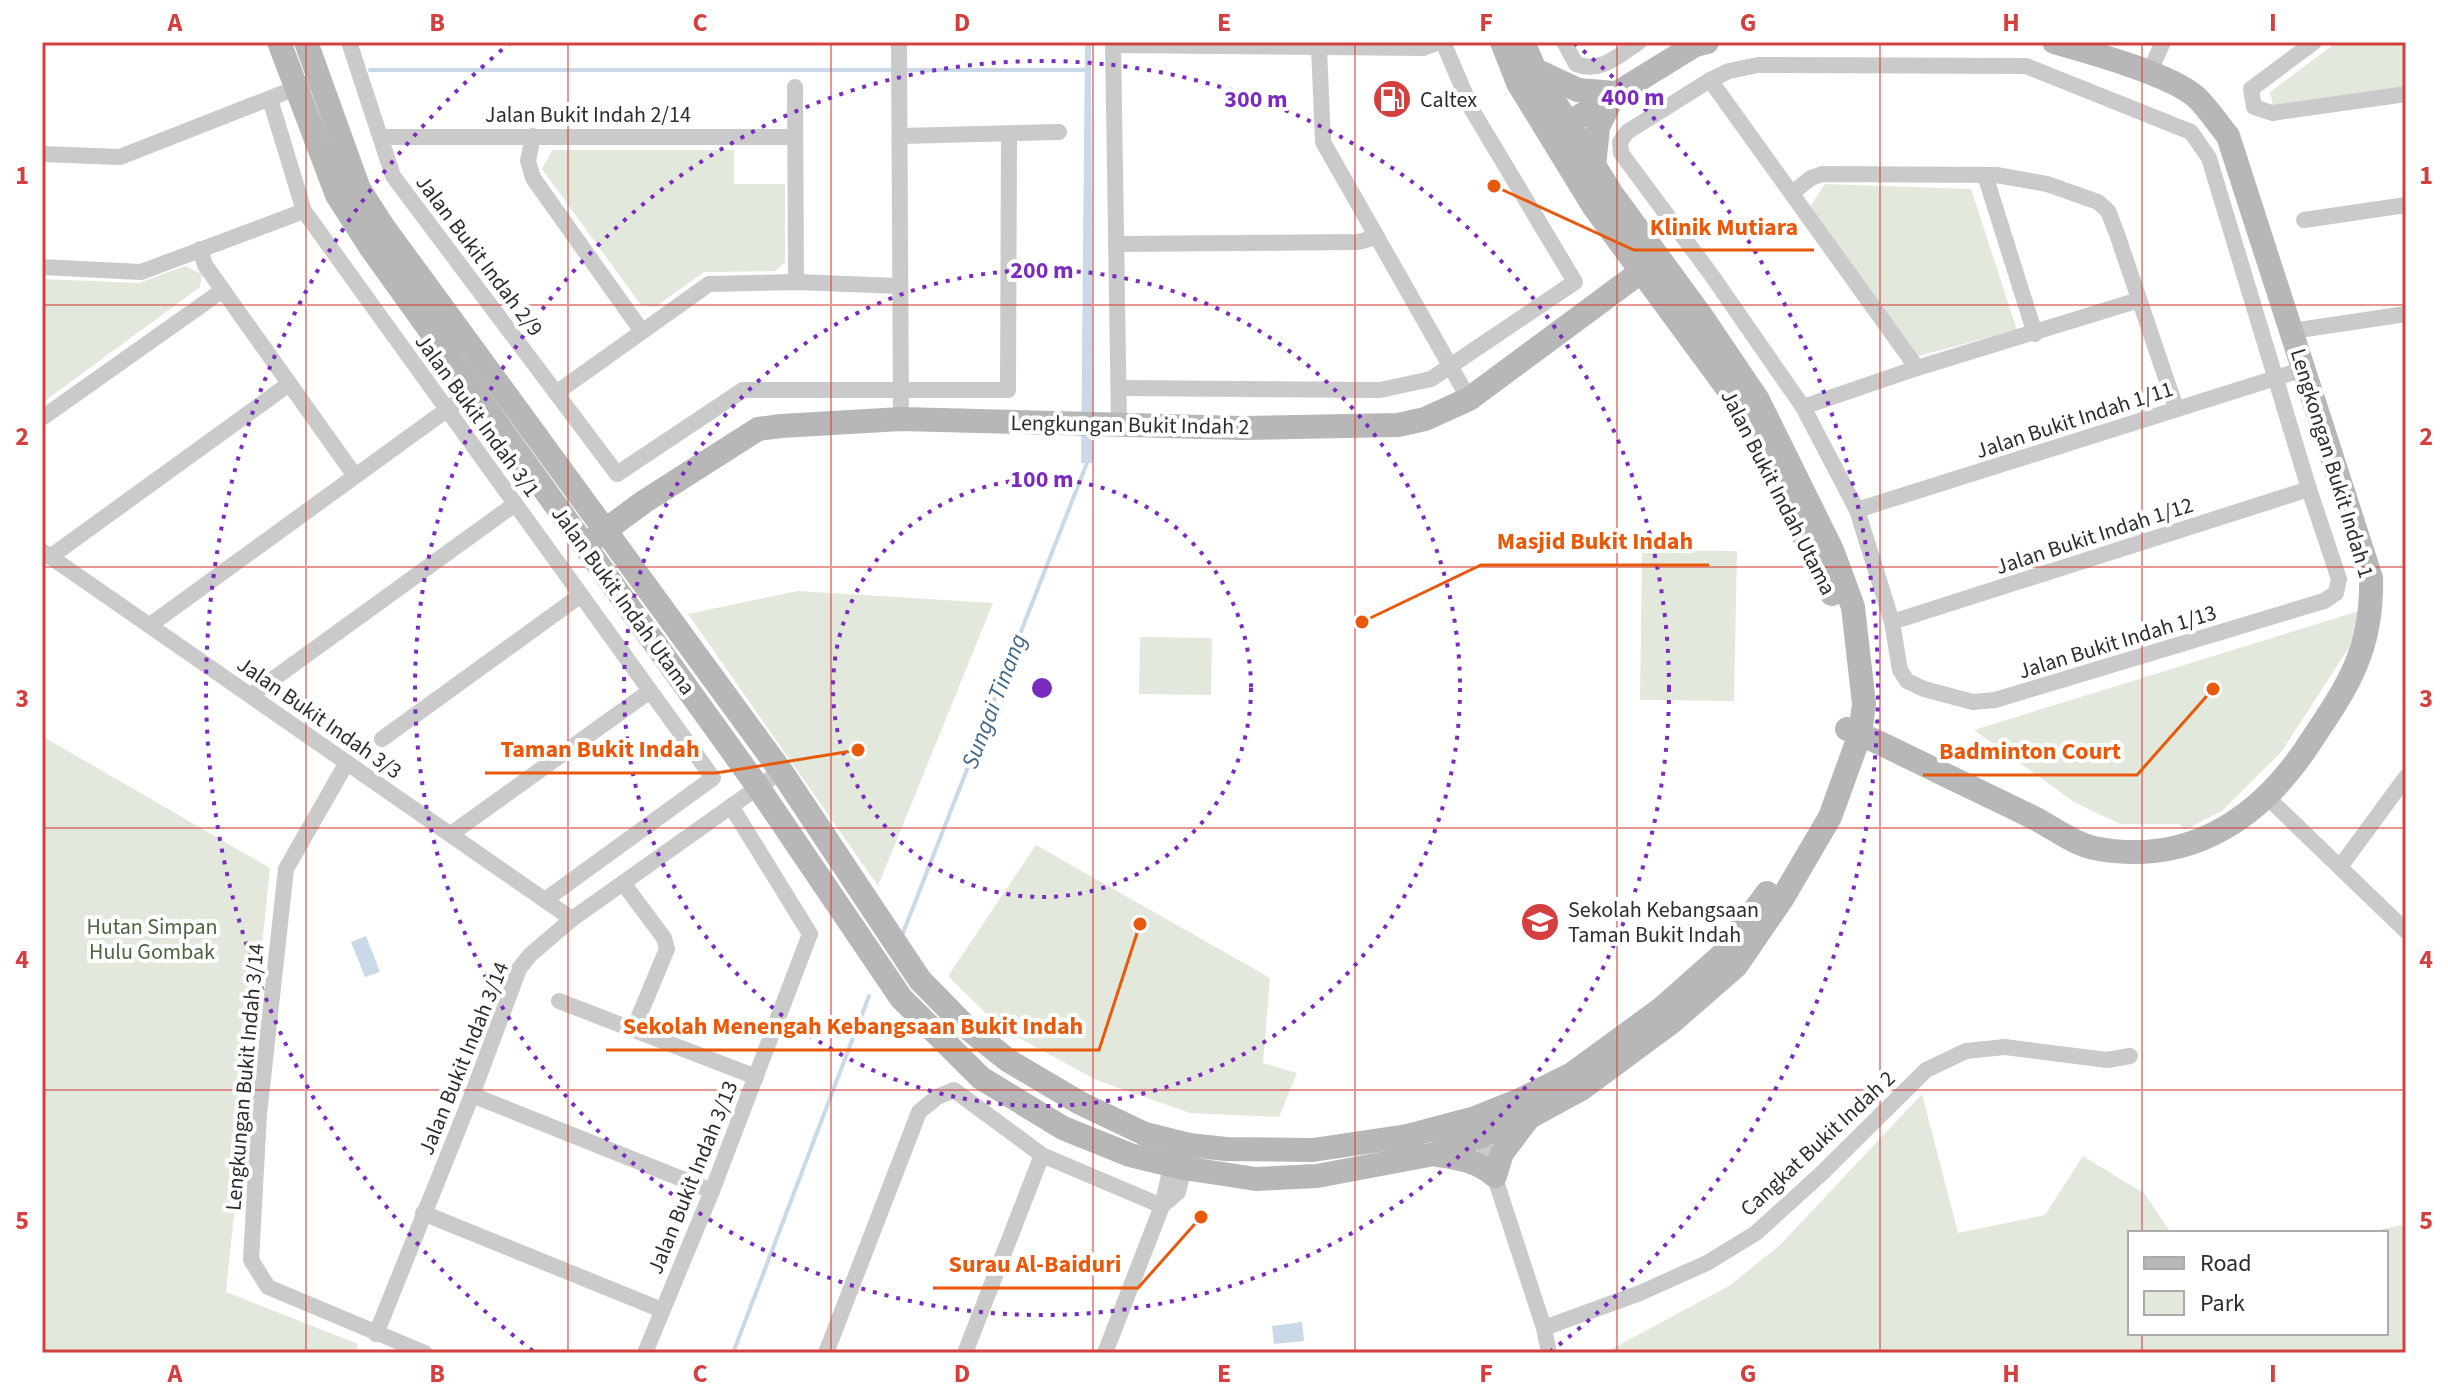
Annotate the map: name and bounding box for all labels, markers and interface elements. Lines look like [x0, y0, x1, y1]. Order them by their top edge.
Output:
text: A [167, 4, 184, 41]
text: B [429, 4, 445, 41]
text: C [692, 4, 708, 41]
text: D [954, 4, 970, 41]
text: E [1217, 4, 1231, 41]
text: F [1479, 4, 1493, 41]
text: G [1740, 4, 1756, 41]
text: H [2002, 4, 2020, 41]
text: I [2269, 4, 2277, 41]
fuel station icon: Caltex [1371, 78, 1413, 120]
text: 400 m [1601, 80, 1665, 115]
text: 300 m [1224, 82, 1288, 117]
place label: Caltex [1420, 84, 1477, 116]
street label: Jalan Bukit Indah 2/14 [485, 99, 691, 131]
text: 1 [15, 157, 29, 194]
text: 1 [2419, 157, 2433, 194]
street label: Jalan Bukit Indah 2/9 [408, 168, 551, 343]
callout: Klinik Mutiara [1634, 202, 1814, 250]
text: Klinik Mutiara [1650, 210, 1798, 245]
text: 200 m [1010, 253, 1074, 288]
street label: Jalan Bukit Indah 3/1 [407, 327, 547, 504]
street label: Lengkongan Bukit Indah 1 [2282, 345, 2382, 582]
street label: Jalan Bukit Indah 1/11 [1972, 373, 2177, 467]
street label: Jalan Bukit Indah Utama [1712, 384, 1844, 601]
street label: Lengkungan Bukit Indah 2 [1010, 407, 1250, 443]
text: 2 [15, 418, 29, 455]
text: 2 [2419, 418, 2433, 455]
text: 100 m [1010, 462, 1074, 497]
street label: Jalan Bukit Indah 1/12 [1992, 489, 2197, 583]
street label: Jalan Bukit Indah Utama [544, 499, 703, 702]
callout: Masjid Bukit Indah [1481, 517, 1709, 565]
text: Masjid Bukit Indah [1497, 524, 1693, 559]
street label: Jalan Bukit Indah 1/13 [2014, 597, 2220, 687]
water label: Sungai Tinang [953, 629, 1036, 774]
street label: Jalan Bukit Indah 3/3 [230, 649, 408, 787]
centre of rings [1028, 674, 1056, 702]
text: 3 [15, 680, 29, 717]
text: 3 [2419, 680, 2433, 717]
callout: Taman Bukit Indah [485, 725, 716, 773]
callout: Badminton Court [1923, 727, 2137, 775]
text: Taman Bukit Indah [500, 732, 700, 767]
text: Badminton Court [1939, 734, 2121, 769]
place label: Sekolah Kebangsaan Taman Bukit Indah [1568, 894, 1759, 951]
school or university icon: Sekolah Kebangsaan Taman Bukit Indah [1519, 901, 1561, 943]
park label: Hutan Simpan Hulu Gombak [86, 911, 218, 968]
text: 4 [15, 941, 29, 978]
text: 4 [2419, 941, 2433, 978]
street label: Lengkungan Bukit Indah 3/14 [217, 942, 273, 1212]
street label: Jalan Bukit Indah 3/14 [411, 957, 517, 1160]
callout: Sekolah Menengah Kebangsaan Bukit Indah [606, 1002, 1099, 1050]
text: Sekolah Menengah Kebangsaan Bukit Indah [623, 1009, 1083, 1044]
street label: Cangkat Bukit Indah 2 [1733, 1063, 1902, 1224]
street label: Jalan Bukit Indah 3/13 [640, 1076, 746, 1279]
text: 5 [15, 1202, 29, 1239]
text: 5 [2419, 1202, 2433, 1239]
legend [2128, 1231, 2388, 1335]
callout: Surau Al-Baiduri [933, 1240, 1138, 1288]
text: Road [2200, 1246, 2252, 1281]
text: Surau Al-Baiduri [949, 1247, 1121, 1282]
text: Park [2200, 1286, 2245, 1321]
text: A [167, 1355, 184, 1392]
text: B [429, 1355, 445, 1392]
text: C [692, 1355, 708, 1392]
text: D [954, 1355, 970, 1392]
text: E [1217, 1355, 1231, 1392]
text: F [1479, 1355, 1493, 1392]
text: G [1740, 1355, 1756, 1392]
text: H [2002, 1355, 2020, 1392]
text: I [2269, 1355, 2277, 1392]

